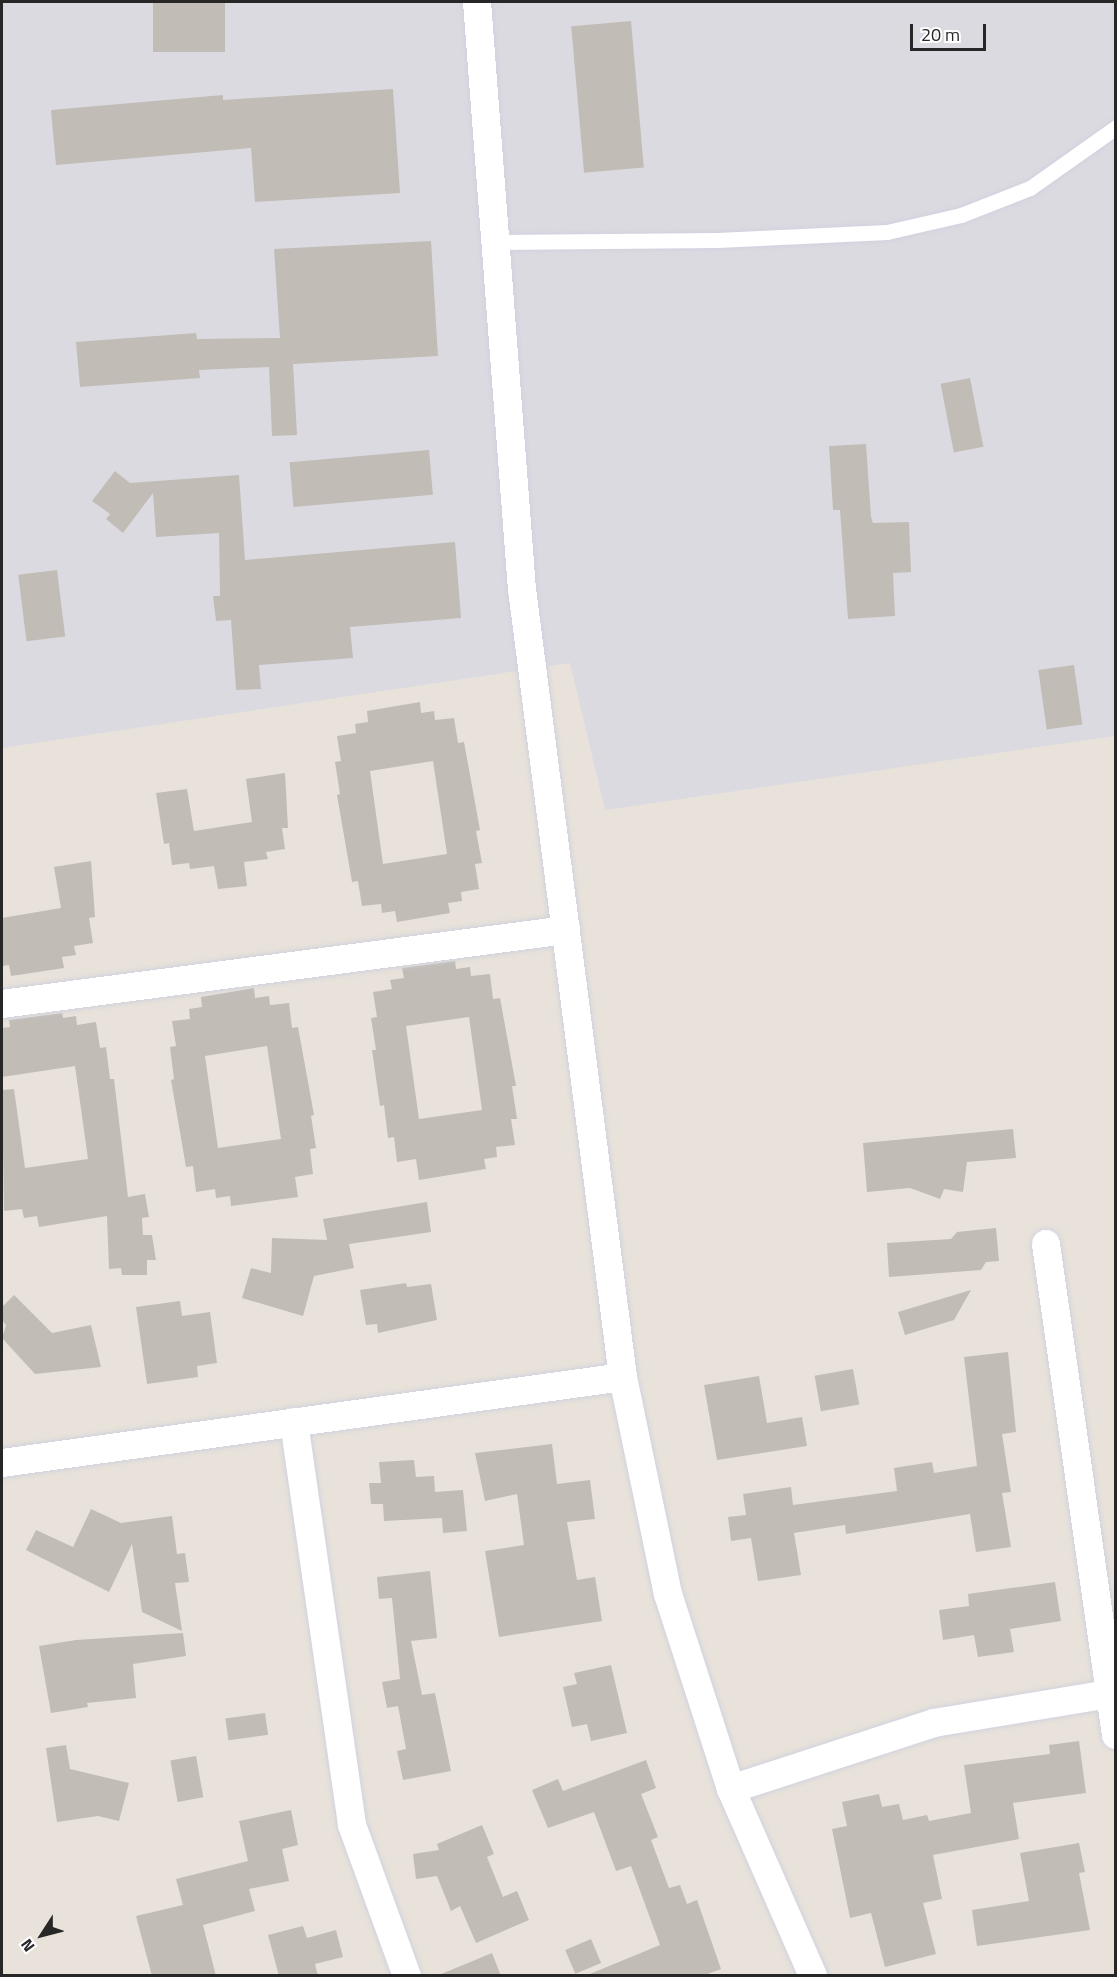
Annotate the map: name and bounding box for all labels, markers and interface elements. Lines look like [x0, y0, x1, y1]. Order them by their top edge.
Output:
scale bar [913, 12, 990, 50]
text: 20 m [921, 21, 960, 48]
north arrow [12, 1905, 72, 1965]
text: N [14, 1934, 40, 1957]

